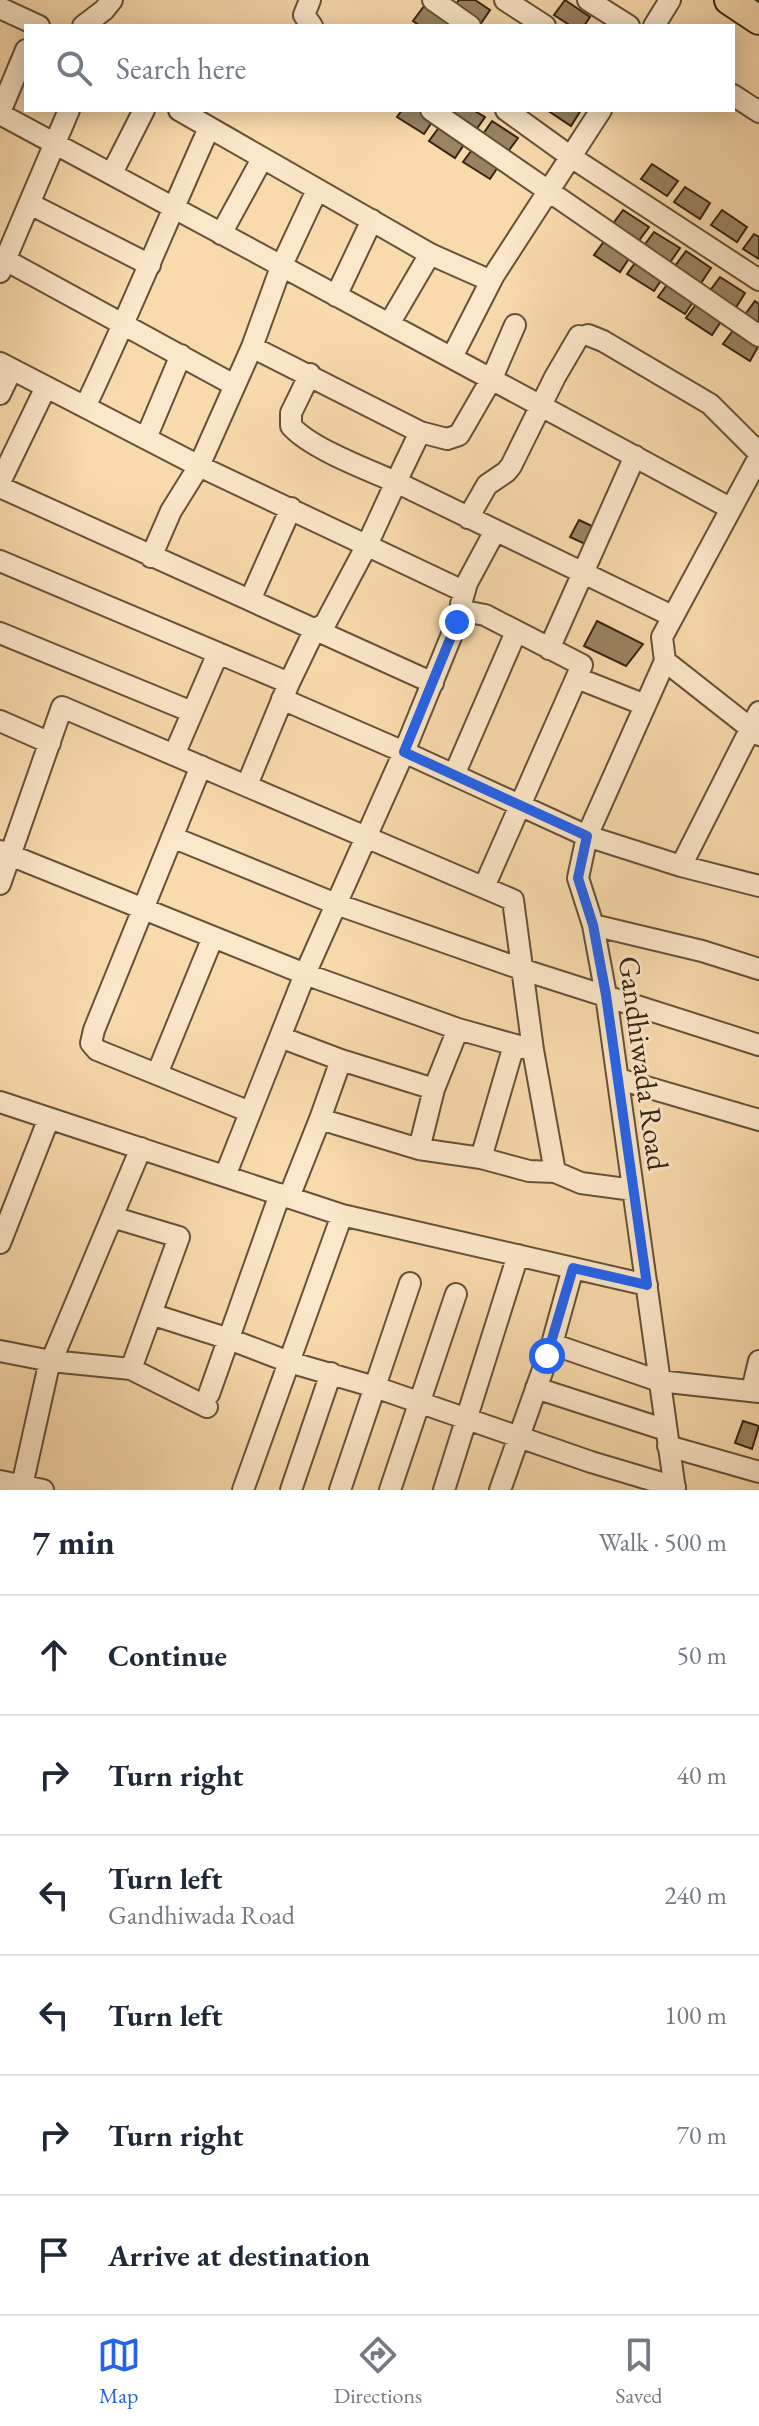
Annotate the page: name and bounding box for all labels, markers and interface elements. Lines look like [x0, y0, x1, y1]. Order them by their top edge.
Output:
search box [24, 24, 735, 112]
icon: search [52, 46, 96, 90]
text: Search here [116, 49, 246, 88]
route end [439, 604, 475, 640]
street label: Gandhiwada Road [610, 953, 678, 1173]
route start [529, 1338, 565, 1374]
text: 7 min [32, 1520, 115, 1564]
text: Walk · 500 m [599, 1525, 727, 1559]
icon: ahead [32, 1633, 76, 1677]
text: Continue [108, 1636, 227, 1675]
text: 50 m [677, 1638, 727, 1672]
icon: right [32, 1753, 76, 1797]
text: Turn right [108, 1756, 244, 1795]
text: 40 m [677, 1758, 727, 1792]
text: Turn left [108, 1859, 222, 1898]
icon: left [32, 1873, 76, 1917]
text: 240 m [664, 1878, 727, 1912]
text: Gandhiwada Road [108, 1898, 295, 1932]
icon: left [32, 1993, 76, 2037]
text: Turn left [108, 1996, 222, 2035]
text: 100 m [664, 1998, 727, 2032]
icon: right [32, 2113, 76, 2157]
text: Turn right [108, 2116, 244, 2155]
text: 70 m [677, 2118, 727, 2152]
icon: arrive [32, 2233, 76, 2277]
text: Arrive at destination [108, 2236, 370, 2275]
tab: Map [97, 2333, 141, 2410]
tab: Directions [334, 2333, 422, 2410]
tab: Saved [615, 2333, 662, 2410]

